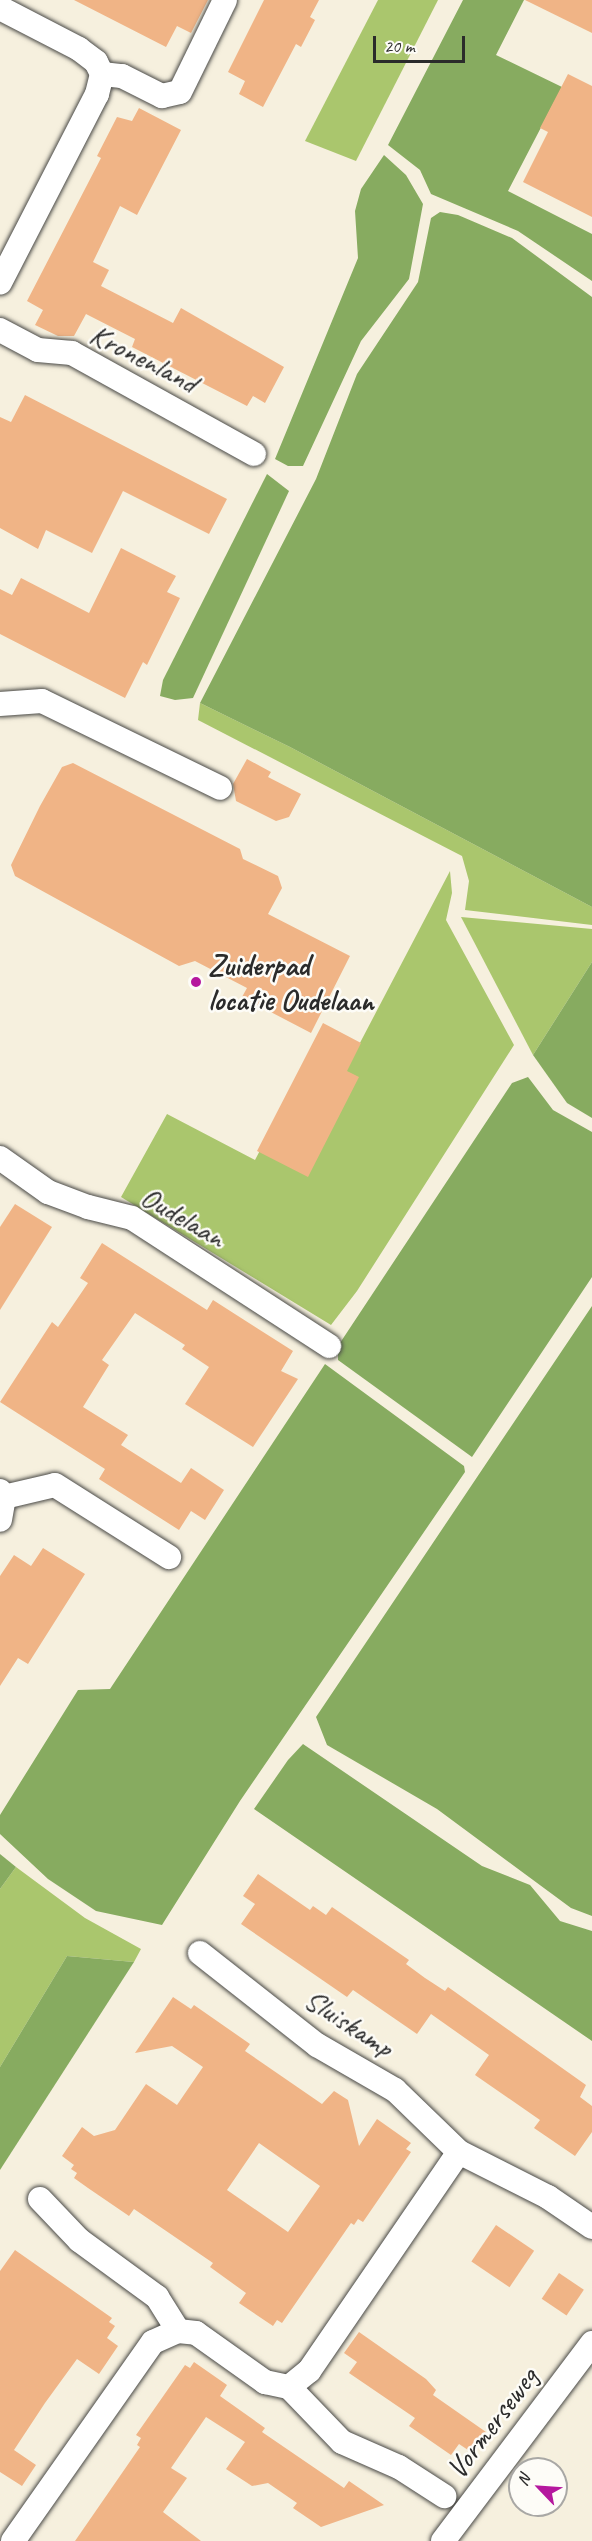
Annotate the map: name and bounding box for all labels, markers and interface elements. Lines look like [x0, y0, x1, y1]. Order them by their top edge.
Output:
scale bar [376, 24, 468, 62]
text: 20 m [384, 35, 415, 57]
street label: Kronenland [84, 316, 204, 400]
place label: Zuiderpad locatie Oudelaan [208, 947, 374, 1018]
marker: Zuiderpad locatie Oudelaan [189, 975, 203, 989]
street label: Oudelaan [134, 1179, 232, 1255]
street label: Sluiskamp [298, 1981, 400, 2065]
street label: Vormerseweg [439, 2360, 545, 2486]
north arrow [508, 2457, 568, 2517]
text: N [512, 2472, 535, 2489]

